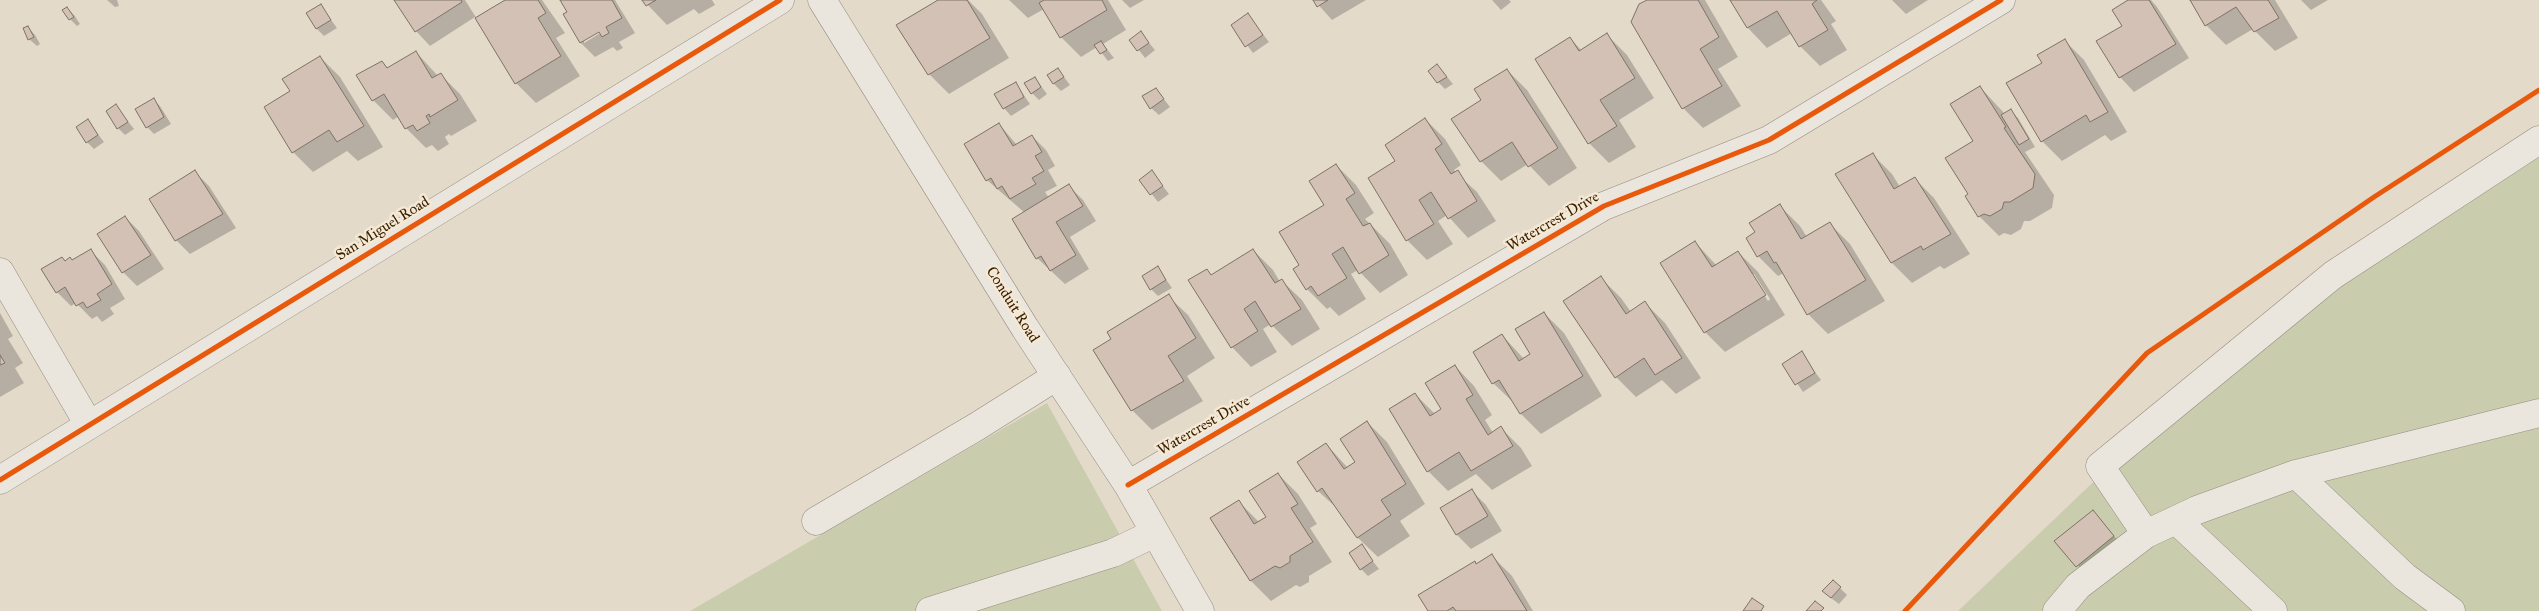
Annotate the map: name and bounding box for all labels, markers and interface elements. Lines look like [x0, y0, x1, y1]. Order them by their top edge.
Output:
street label: Watercrest Drive [1504, 188, 1602, 256]
street label: San Miguel Road [333, 193, 433, 265]
street label: Conduit Road [982, 264, 1042, 346]
street label: Watercrest Drive [1155, 392, 1253, 460]

